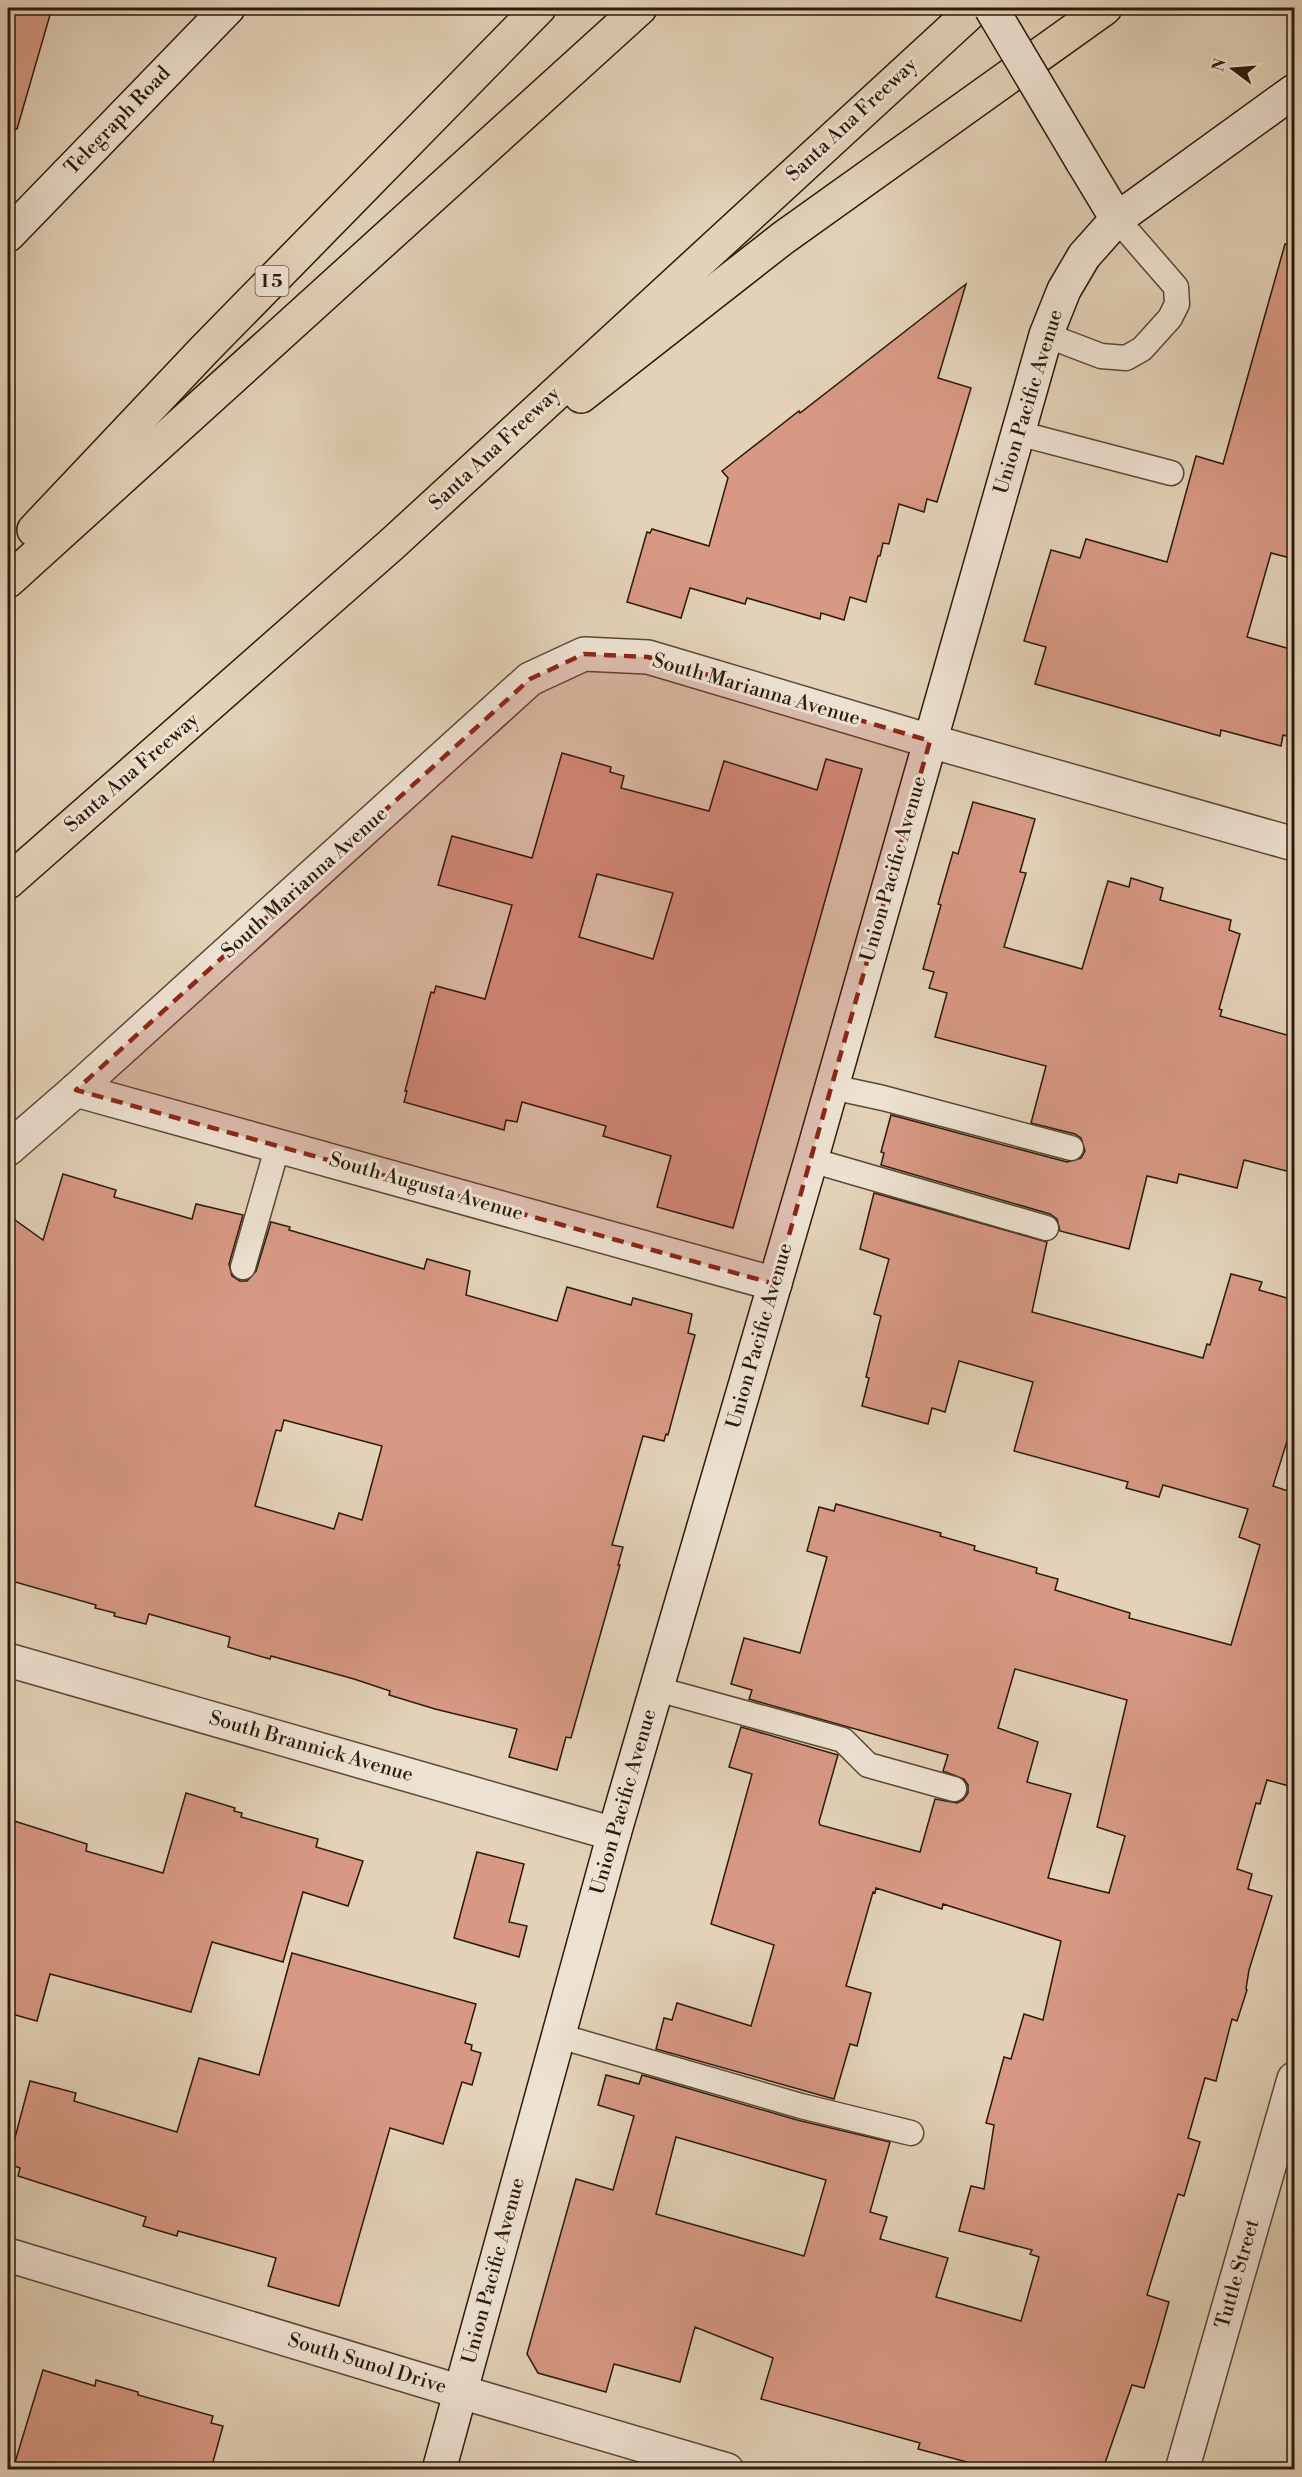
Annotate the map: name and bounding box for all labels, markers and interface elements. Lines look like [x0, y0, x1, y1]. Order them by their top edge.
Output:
north arrow [1203, 39, 1263, 99]
street label: Santa Ana Freeway [781, 53, 923, 187]
text: N [1208, 56, 1231, 74]
street label: Telegraph Road [60, 61, 177, 181]
road number: I 5 [256, 266, 288, 296]
street label: Union Pacific Avenue [989, 307, 1069, 497]
street label: Santa Ana Freeway [424, 382, 566, 516]
street label: South Marianna Avenue [649, 648, 863, 732]
street label: Santa Ana Freeway [60, 708, 205, 838]
street label: Union Pacific Avenue [856, 773, 932, 965]
street label: South Marianna Avenue [217, 802, 393, 964]
street label: South Augusta Avenue [326, 1147, 526, 1227]
street label: Union Pacific Avenue [722, 1240, 798, 1432]
street label: South Brannick Avenue [206, 1706, 416, 1788]
street label: Union Pacific Avenue [586, 1706, 662, 1898]
street label: Union Pacific Avenue [457, 2175, 531, 2367]
street label: Tuttle Street [1210, 2216, 1266, 2332]
street label: South Sunol Drive [285, 2328, 449, 2400]

